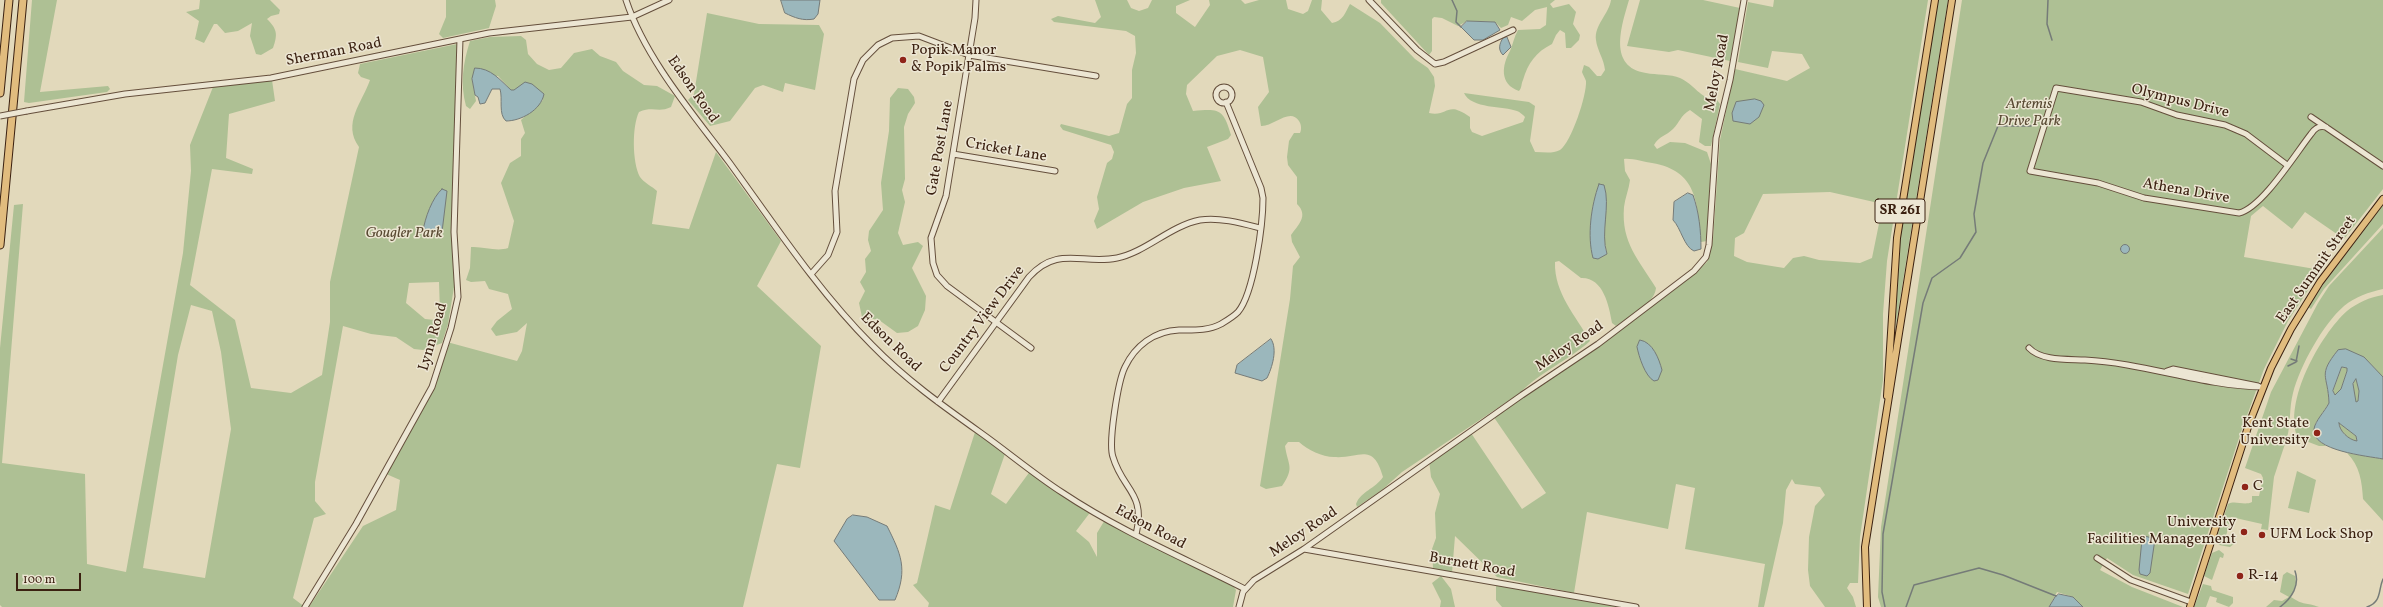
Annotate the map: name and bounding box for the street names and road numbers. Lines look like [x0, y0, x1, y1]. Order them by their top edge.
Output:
street label: Meloy Road [1702, 33, 1734, 113]
street label: Sherman Road [285, 35, 383, 71]
street label: Edson Road [662, 53, 722, 127]
street label: Olympus Drive [2129, 81, 2231, 123]
street label: Gate Post Lane [924, 99, 958, 197]
street label: Cricket Lane [964, 135, 1048, 167]
street label: Athena Drive [2141, 176, 2231, 208]
road number: SR 261 [1875, 199, 1925, 223]
street label: East Summit Street [2273, 213, 2361, 327]
street label: Country View Drive [937, 263, 1029, 377]
street label: Lynn Road [416, 301, 452, 373]
street label: Edson Road [856, 310, 924, 376]
street label: Meloy Road [1533, 318, 1607, 376]
street label: Edson Road [1111, 502, 1189, 554]
street label: Meloy Road [1267, 504, 1341, 562]
street label: Burnett Road [1427, 550, 1517, 582]

